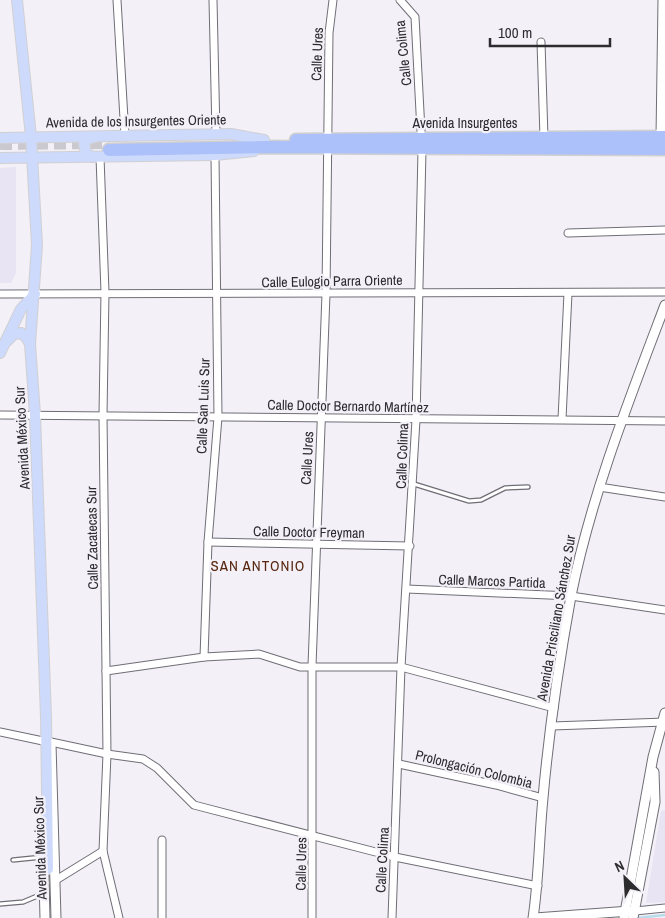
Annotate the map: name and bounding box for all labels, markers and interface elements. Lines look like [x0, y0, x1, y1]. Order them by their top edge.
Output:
scale bar [490, 15, 610, 47]
street label: Calle Colima [391, 19, 415, 87]
text: 100 m [498, 22, 532, 43]
street label: Calle Ures [307, 27, 327, 81]
street label: Avenida de los Insurgentes Oriente [45, 110, 226, 132]
street label: Avenida Insurgentes [411, 114, 518, 132]
street label: Calle Eulogio Parra Oriente [261, 271, 403, 291]
street label: Calle San Luis Sur [192, 358, 214, 454]
street label: Avenida México Sur [10, 386, 34, 491]
street label: Calle Doctor Bernardo Martínez [267, 396, 429, 416]
street label: Calle Colima [392, 422, 412, 489]
street label: Calle Ures [297, 431, 317, 485]
street label: Calle Zacatecas Sur [82, 486, 102, 590]
street label: Calle Doctor Freyman [253, 522, 365, 542]
street label: Avenida Prisciliano Sánchez Sur [532, 533, 580, 703]
district label: SAN ANTONIO [211, 555, 305, 576]
street label: Calle Marcos Partida [438, 570, 546, 592]
street label: Prolongación Colombia [414, 746, 535, 792]
street label: Avenida México Sur [29, 796, 51, 901]
street label: Calle Colima [371, 826, 393, 893]
street label: Calle Ures [292, 837, 310, 891]
north arrow [600, 853, 650, 903]
text: N [612, 856, 627, 876]

